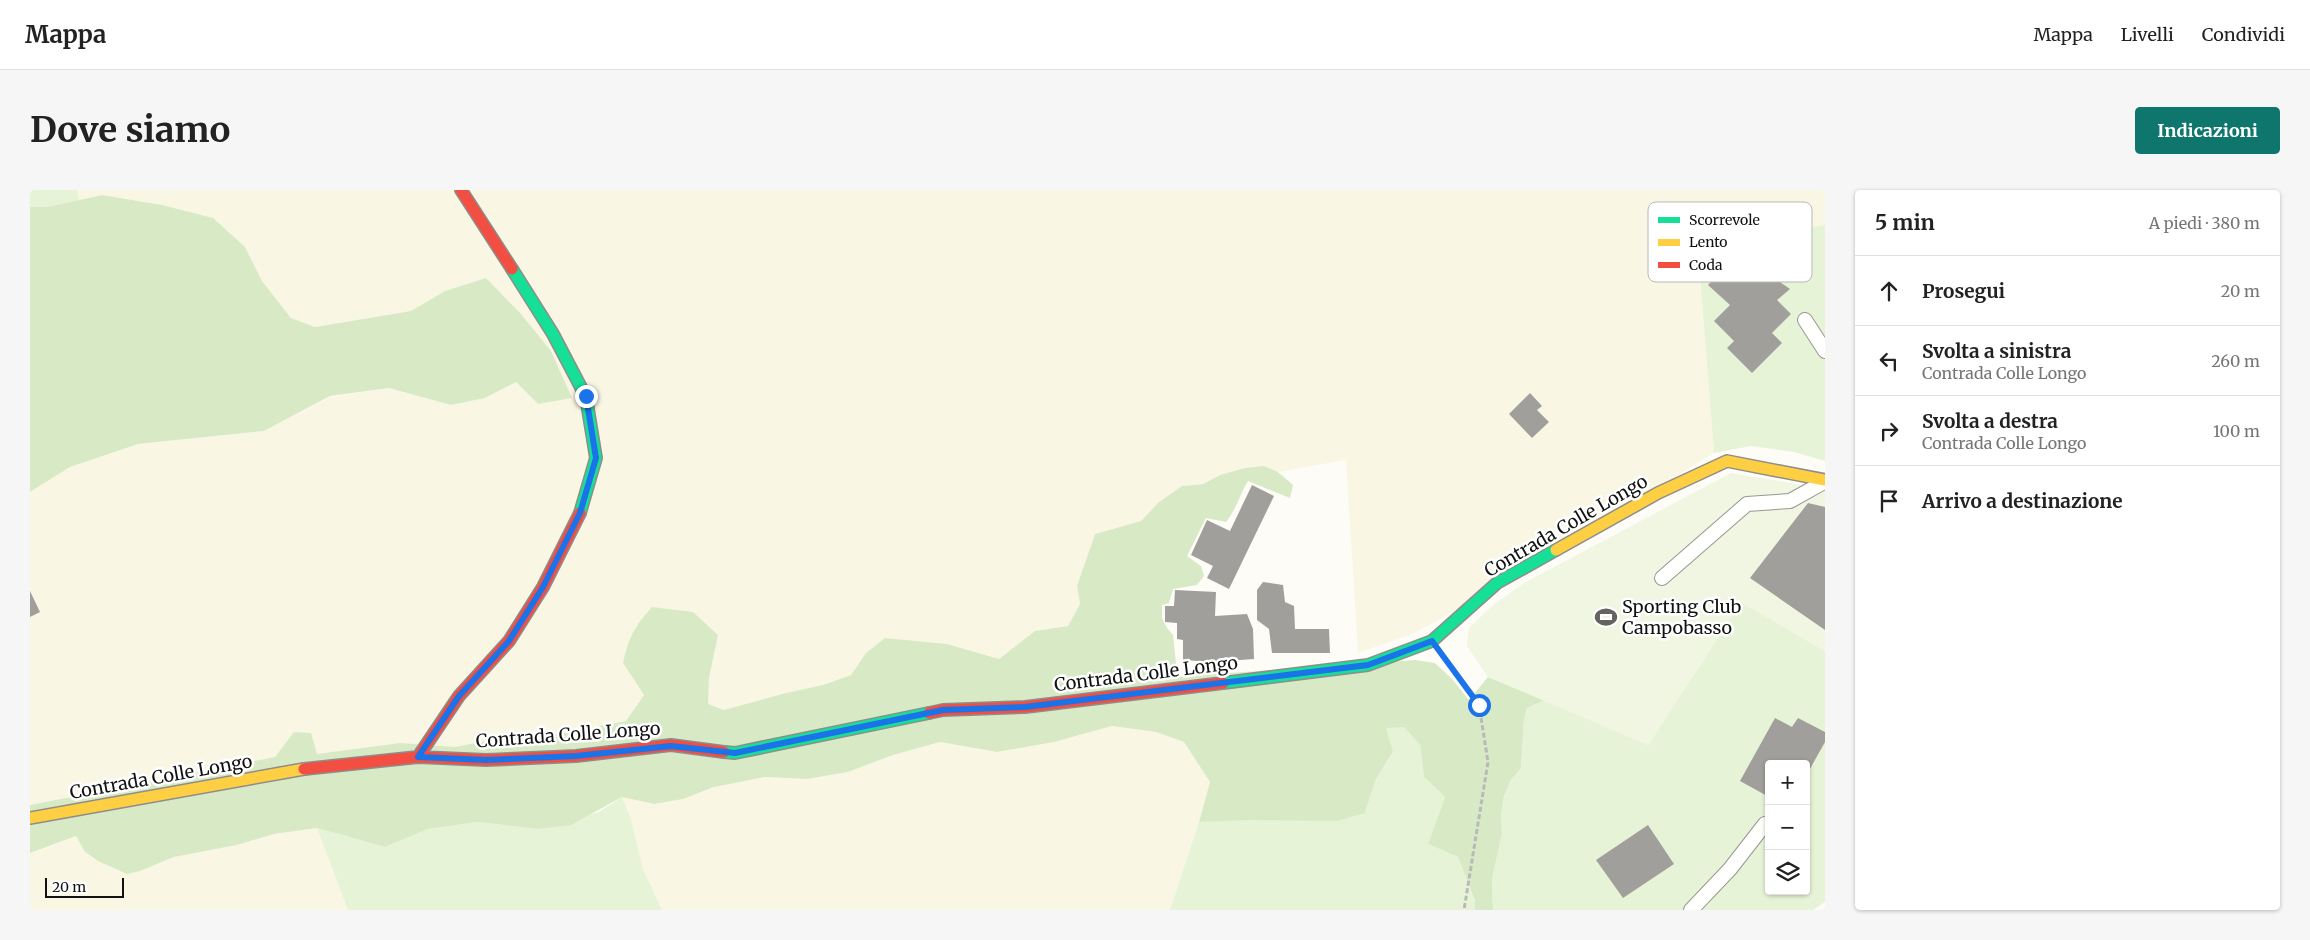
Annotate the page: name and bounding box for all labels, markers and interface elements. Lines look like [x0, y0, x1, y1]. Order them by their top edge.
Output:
text: Mappa [25, 19, 106, 50]
text: Mappa [2033, 23, 2093, 46]
text: Livelli [2121, 23, 2174, 46]
text: Condividi [2202, 23, 2285, 46]
button: Indicazioni [2135, 107, 2280, 154]
text: Dove siamo [30, 108, 230, 152]
legend [1648, 202, 1812, 282]
text: 5 min [1875, 209, 1935, 236]
text: Scorrevole [1689, 211, 1760, 229]
text: A piedi · 380 m [2149, 213, 2260, 233]
text: Lento [1689, 233, 1728, 251]
text: Coda [1689, 256, 1723, 274]
icon: ahead [1875, 277, 1903, 305]
text: Prosegui [1922, 279, 2005, 303]
text: 20 m [2221, 281, 2260, 301]
text: Svolta a sinistra [1922, 339, 2071, 363]
icon: left [1875, 347, 1903, 375]
text: 260 m [2211, 351, 2260, 371]
text: Contrada Colle Longo [1922, 363, 2086, 383]
route end [575, 385, 598, 408]
text: Svolta a destra [1922, 409, 2058, 433]
icon: right [1875, 417, 1903, 445]
text: 100 m [2213, 421, 2260, 441]
text: Contrada Colle Longo [1922, 433, 2086, 453]
street label: Contrada Colle Longo [1480, 469, 1652, 582]
icon: arrive [1875, 487, 1903, 515]
text: Arrivo a destinazione [1922, 489, 2122, 513]
place label: Sporting Club Campobasso [1622, 595, 1742, 639]
sports icon: Sporting Club Campobasso [1593, 604, 1619, 630]
street label: Contrada Colle Longo [1053, 651, 1239, 696]
route start [1468, 694, 1491, 717]
street label: Contrada Colle Longo [475, 717, 661, 752]
street label: Contrada Colle Longo [68, 749, 254, 804]
map controls [1765, 760, 1810, 895]
button: + [1765, 760, 1810, 805]
button: − [1765, 805, 1810, 850]
button: layers [1765, 850, 1810, 895]
scale bar [45, 875, 124, 898]
text: 20 m [52, 878, 86, 896]

